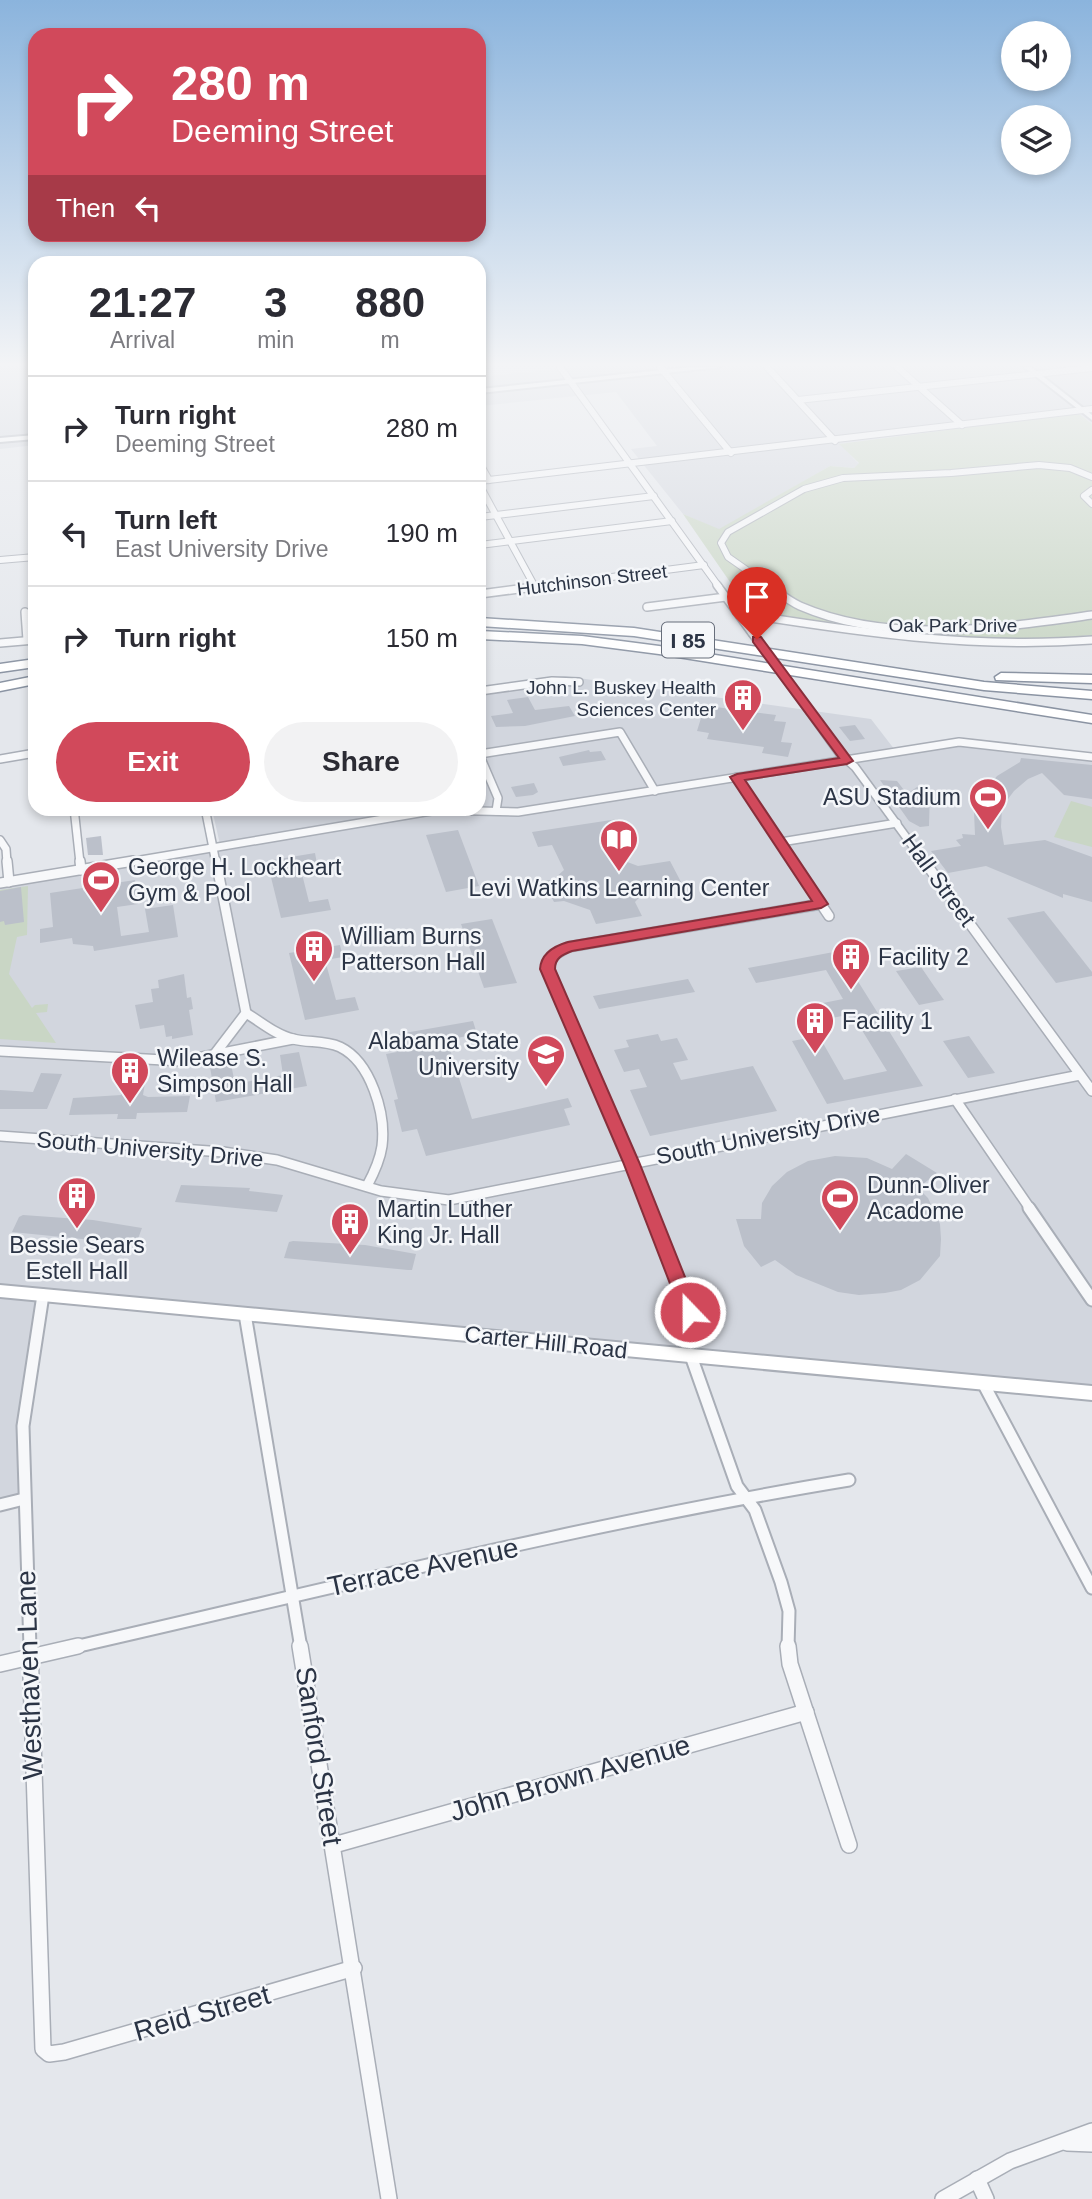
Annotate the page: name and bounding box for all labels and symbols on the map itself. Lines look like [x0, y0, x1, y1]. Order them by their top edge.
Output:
street label: Hutchinson Street [516, 560, 669, 600]
pin [727, 567, 787, 639]
street label: Oak Park Drive [889, 615, 1017, 636]
road number: I 85 [662, 622, 714, 658]
place label: John L. Buskey Health Sciences Center [526, 677, 717, 720]
building icon: John L. Buskey Health Sciences Center [722, 677, 764, 732]
sports icon: ASU Stadium [967, 776, 1009, 831]
place label: ASU Stadium [823, 784, 961, 810]
library icon: Levi Watkins Learning Center [598, 818, 640, 873]
street label: Hall Street [897, 829, 981, 932]
place label: George H. Lockheart Gym & Pool [128, 854, 342, 906]
sports icon: George H. Lockheart Gym & Pool [80, 859, 122, 914]
place label: Levi Watkins Learning Center [469, 875, 770, 901]
place label: William Burns Patterson Hall [341, 923, 485, 975]
building icon: William Burns Patterson Hall [293, 928, 335, 983]
building icon: Facility 2 [830, 936, 872, 991]
place label: Facility 2 [878, 944, 969, 970]
building icon: Facility 1 [794, 1000, 836, 1055]
place label: Facility 1 [842, 1008, 933, 1034]
place label: Alabama State University [368, 1028, 519, 1080]
school or university icon: Alabama State University [525, 1033, 567, 1088]
place label: Wilease S. Simpson Hall [157, 1045, 293, 1097]
building icon: Wilease S. Simpson Hall [109, 1050, 151, 1105]
street label: South University Drive [654, 1101, 882, 1169]
street label: South University Drive [36, 1126, 264, 1172]
place label: Dunn-Oliver Acadome [867, 1172, 990, 1224]
building icon: Bessie Sears Estell Hall [56, 1175, 98, 1230]
sports icon: Dunn-Oliver Acadome [819, 1177, 861, 1232]
place label: Martin Luther King Jr. Hall [377, 1196, 513, 1248]
building icon: Martin Luther King Jr. Hall [329, 1201, 371, 1256]
place label: Bessie Sears Estell Hall [9, 1232, 145, 1284]
position arrow [653, 1275, 727, 1349]
street label: Carter Hill Road [463, 1321, 629, 1363]
street label: Terrace Avenue [325, 1532, 521, 1602]
street label: Westhaven Lane [10, 1570, 48, 1780]
street label: Sanford Street [290, 1664, 348, 1848]
street label: John Brown Avenue [446, 1729, 694, 1827]
street label: Reid Street [130, 1979, 274, 2047]

